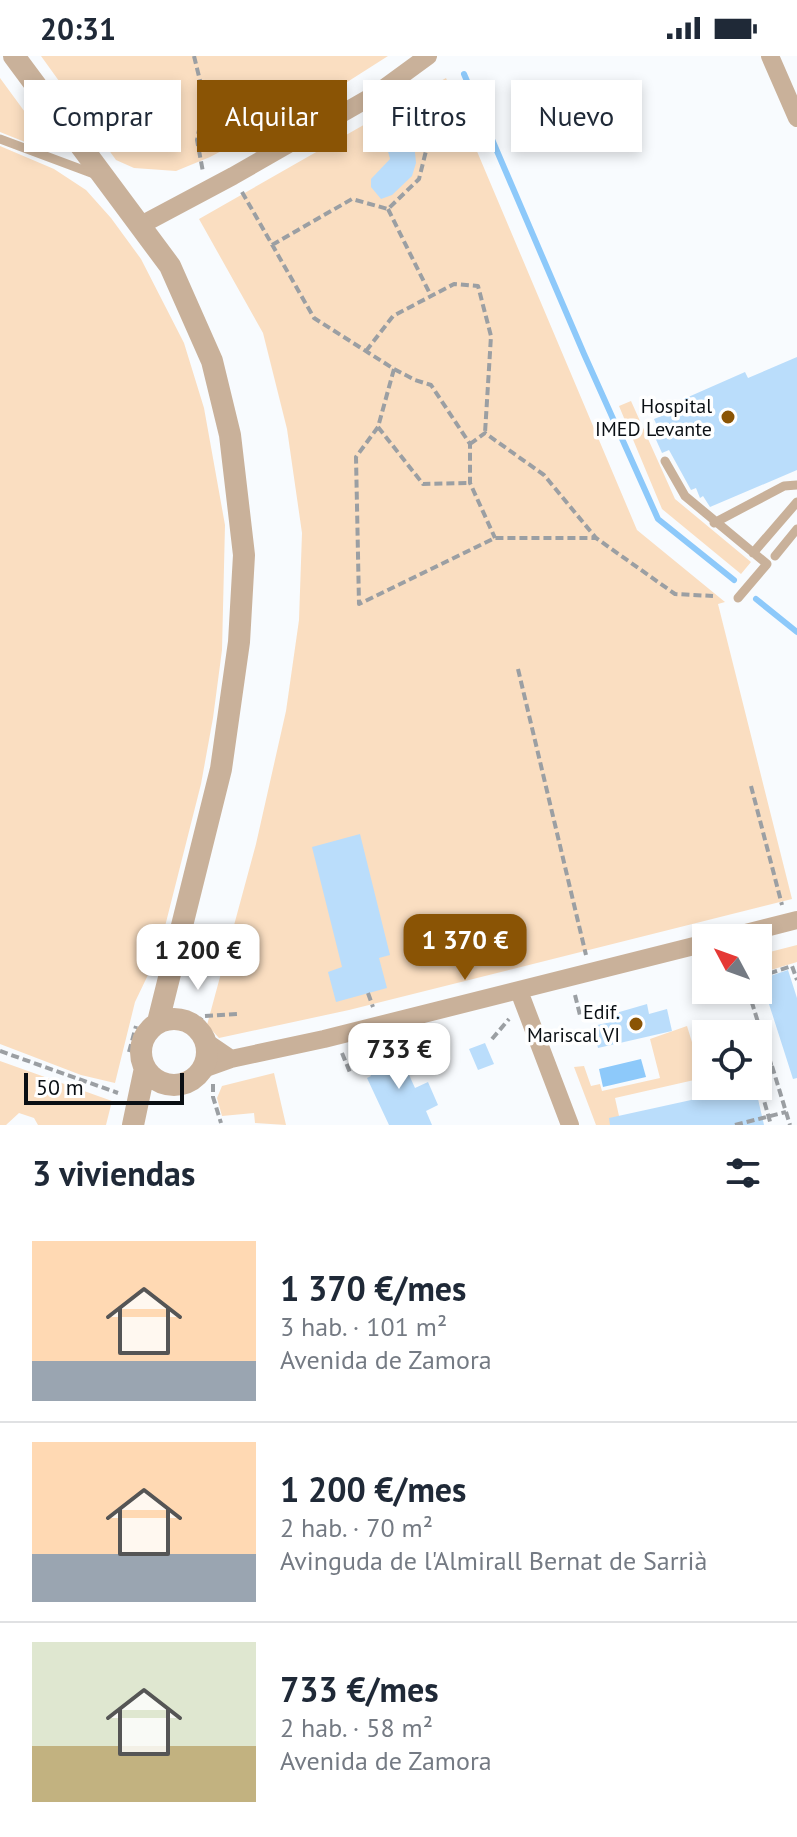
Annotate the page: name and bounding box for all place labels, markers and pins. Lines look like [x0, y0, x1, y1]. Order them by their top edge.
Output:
place label: Hospital IMED Levante [595, 393, 712, 442]
marker: Hospital IMED Levante [719, 408, 737, 426]
pin: 1 370 € [391, 914, 539, 982]
pin: 1 200 € [124, 924, 272, 992]
place label: Edif. Mariscal VI [527, 999, 620, 1048]
marker: Edif. Mariscal VI [627, 1015, 645, 1033]
pin: 733 € [343, 1023, 455, 1091]

